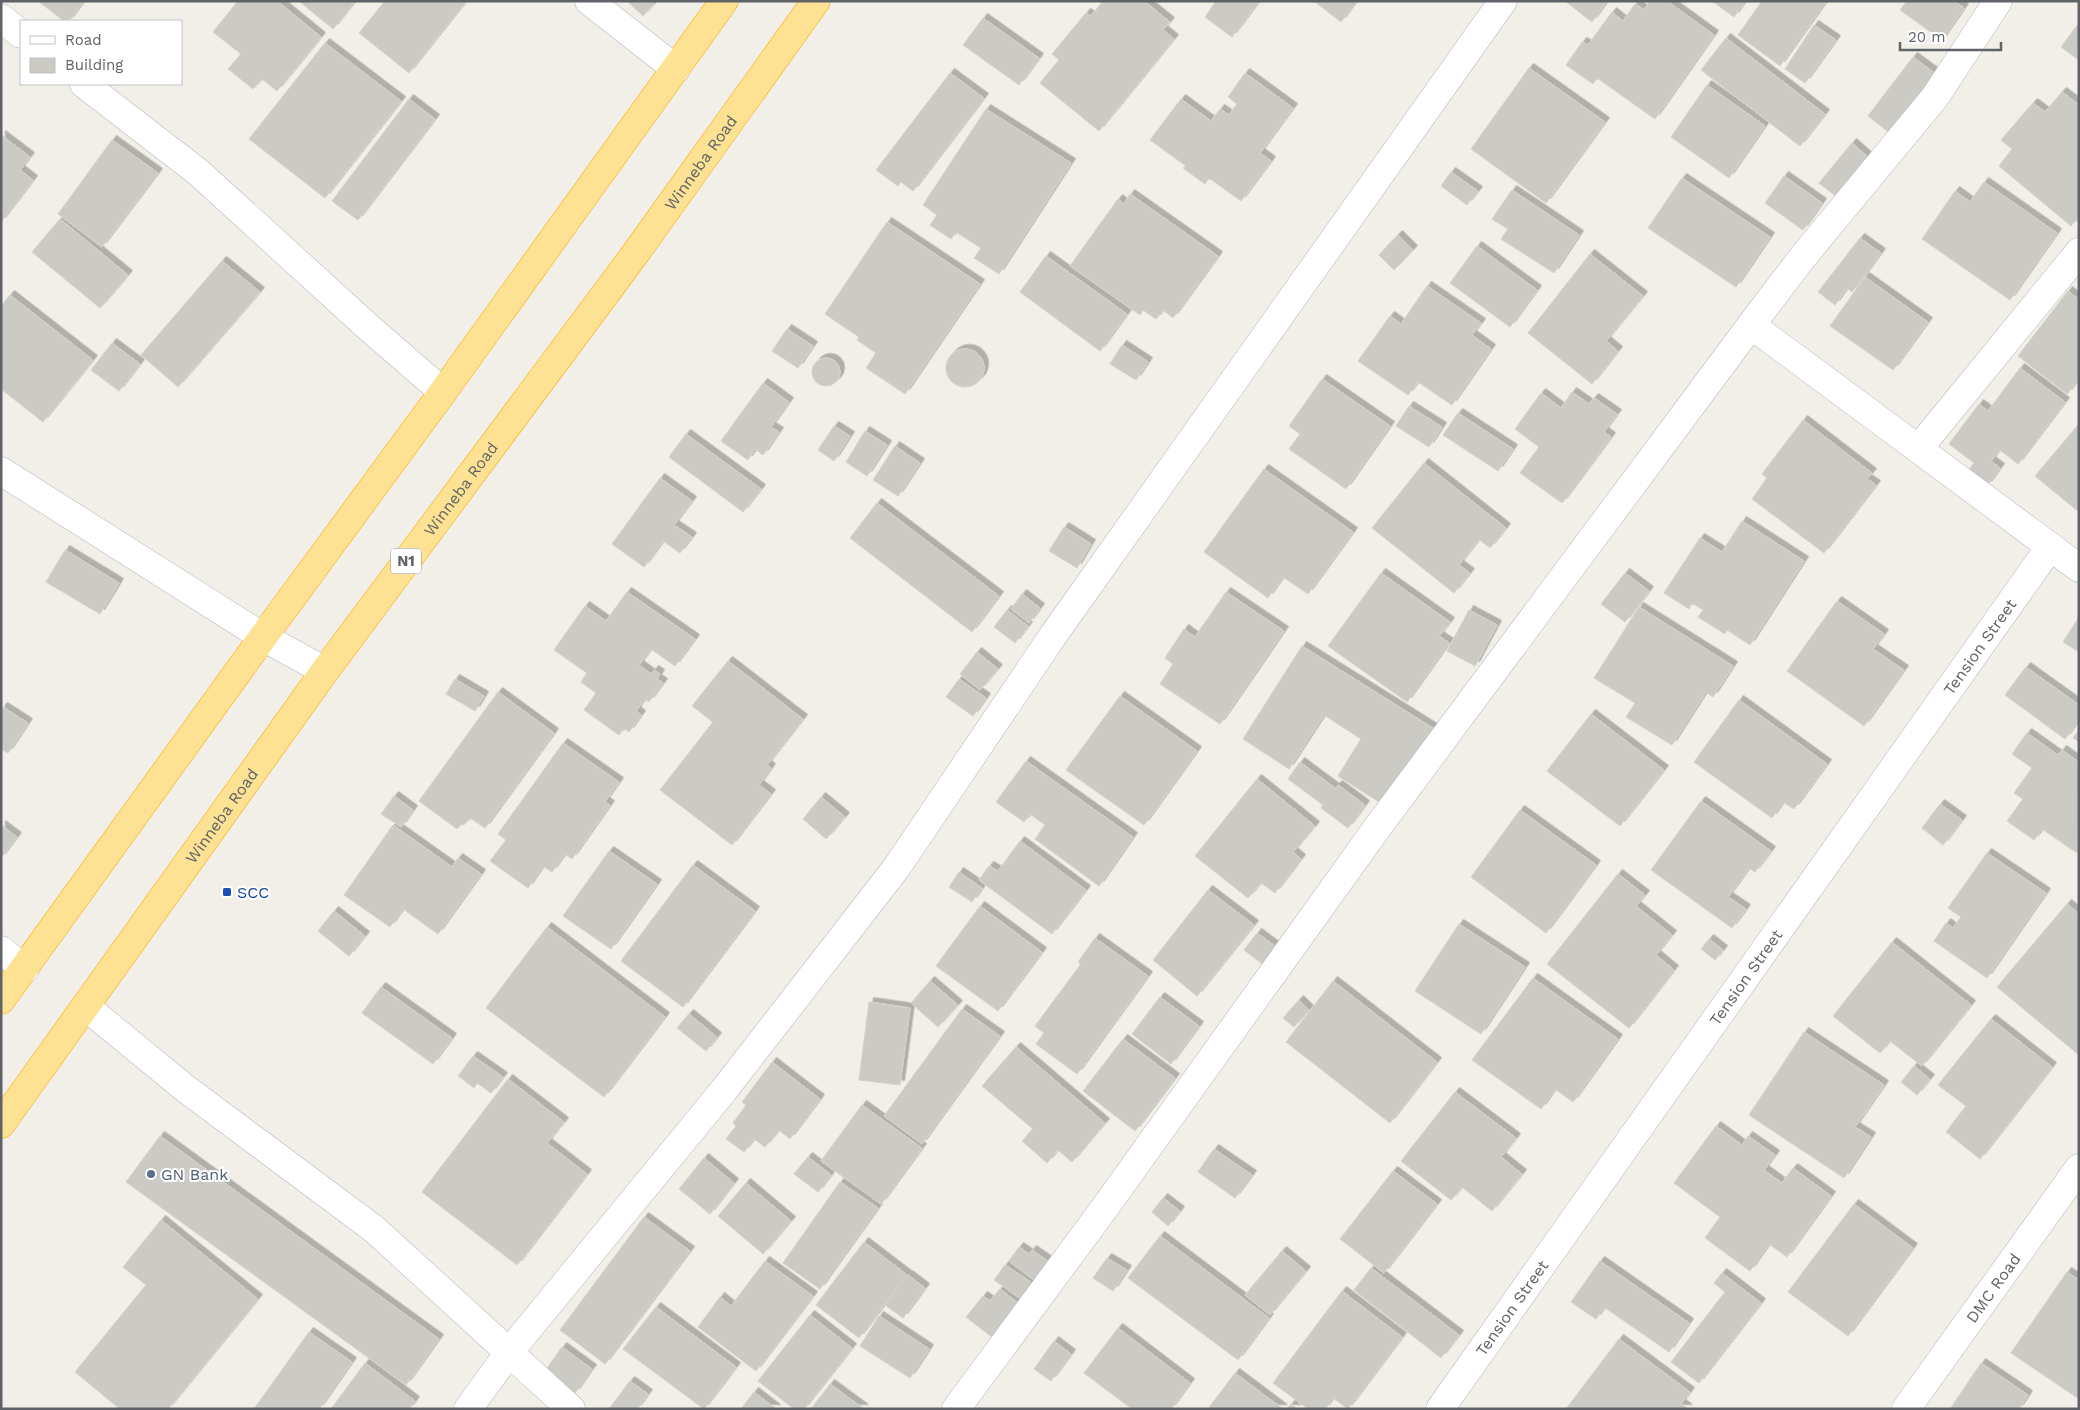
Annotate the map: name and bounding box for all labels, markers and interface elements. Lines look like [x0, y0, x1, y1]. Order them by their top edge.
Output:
legend [20, 20, 182, 85]
scale bar [1900, 20, 2001, 52]
text: 20 m [1908, 28, 1946, 46]
text: Road [65, 31, 102, 49]
text: Building [65, 56, 123, 74]
street label: Winneba Road [660, 111, 741, 214]
street label: Winneba Road [419, 438, 502, 539]
road number: N1 [391, 548, 421, 574]
street label: Tension Street [1939, 595, 2020, 698]
street label: Winneba Road [181, 765, 262, 867]
place label: SCC [237, 883, 269, 902]
marker: SCC [221, 886, 233, 898]
street label: Tension Street [1705, 925, 1786, 1029]
place label: GN Bank [161, 1165, 228, 1184]
marker: GN Bank [145, 1168, 157, 1180]
street label: DMC Road [1962, 1250, 2024, 1326]
street label: Tension Street [1471, 1256, 1552, 1359]

